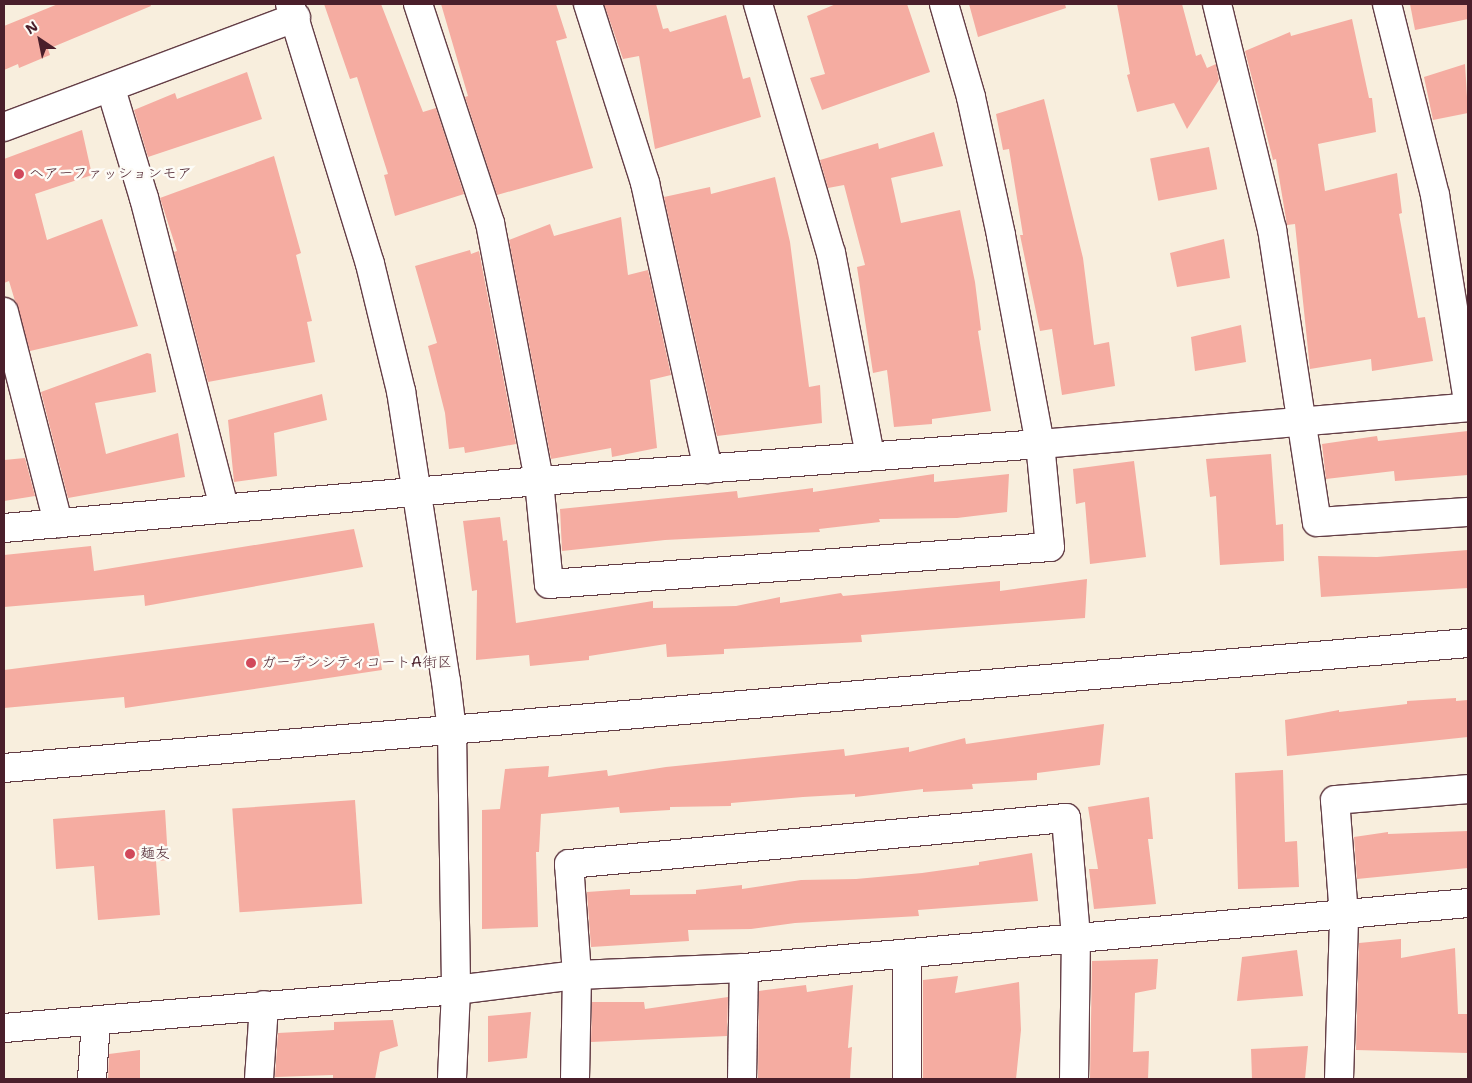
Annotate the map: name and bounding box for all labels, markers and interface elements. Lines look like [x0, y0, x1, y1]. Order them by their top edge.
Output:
north arrow [15, 15, 65, 65]
text: N [22, 17, 41, 38]
place label: ヘアーファッションモア [29, 165, 193, 183]
marker: ヘアーファッションモア [13, 168, 25, 180]
place label: ガーデンシティコートA街区 [261, 654, 452, 672]
marker: ガーデンシティコートA街区 [245, 657, 257, 669]
place label: 麺友 [140, 845, 170, 863]
marker: 麺友 [124, 848, 136, 860]

